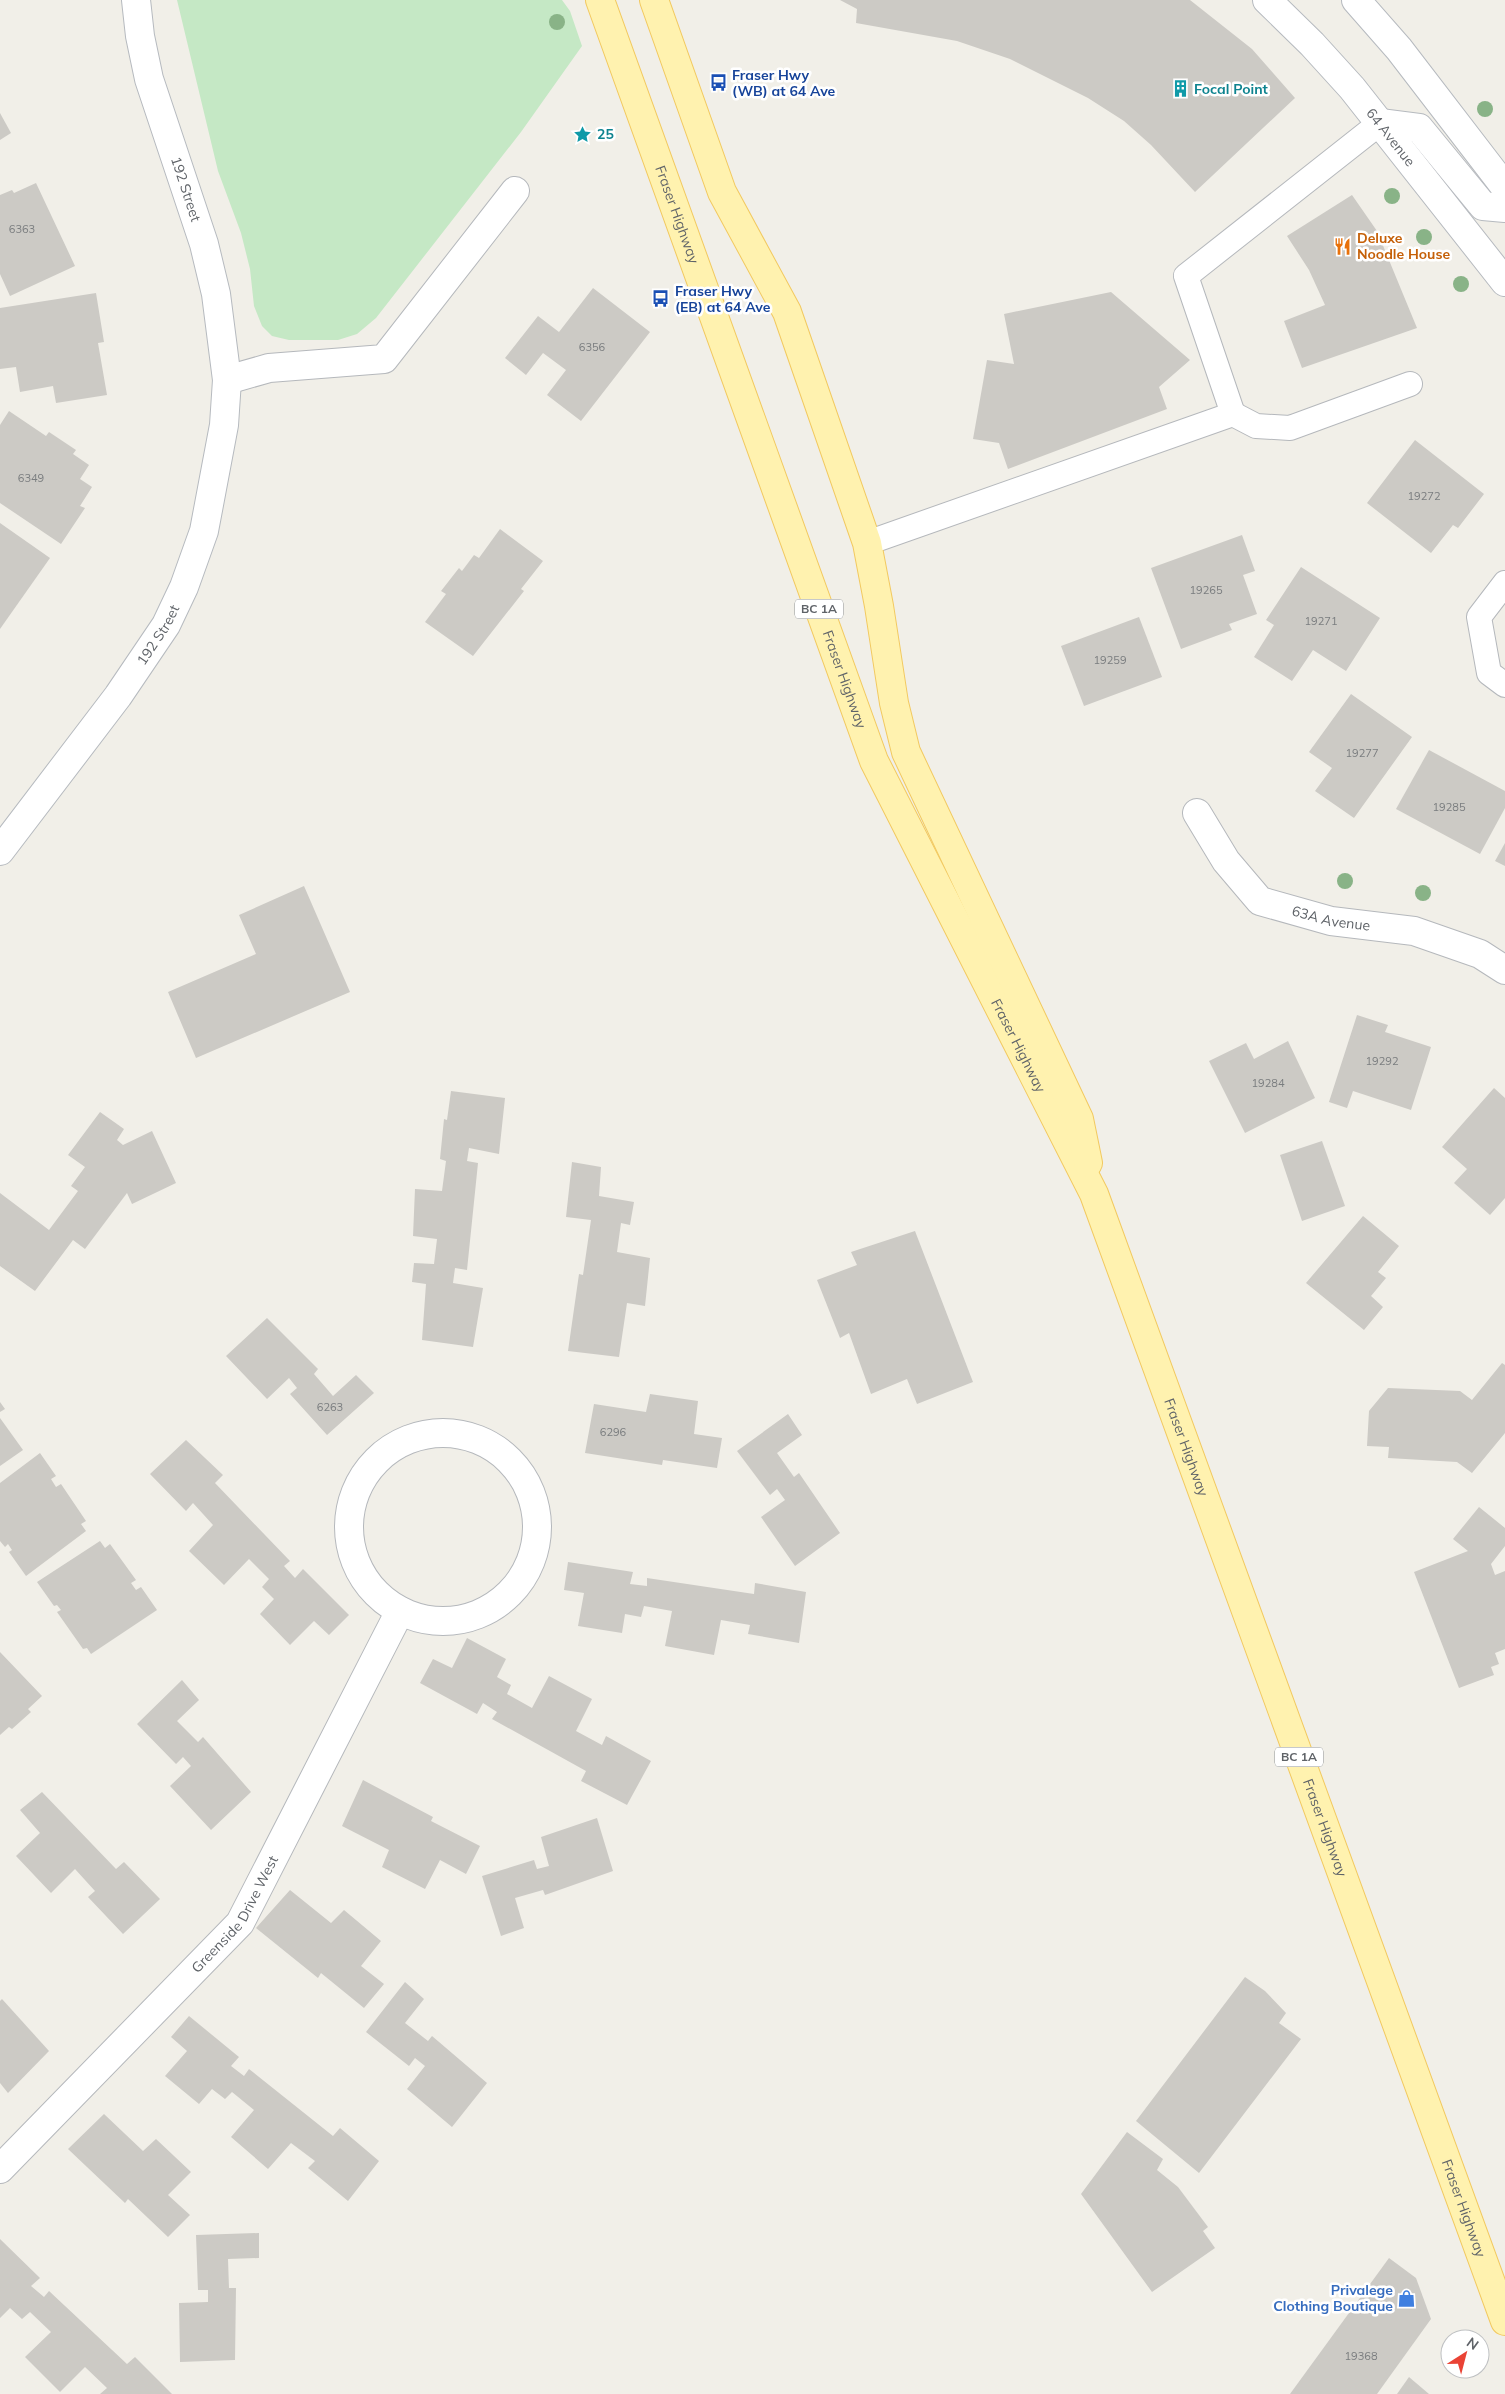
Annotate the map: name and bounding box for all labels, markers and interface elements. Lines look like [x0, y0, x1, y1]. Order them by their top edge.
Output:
place label: Fraser Hwy (WB) at 64 Ave [732, 66, 836, 100]
bus stop icon: Fraser Hwy (WB) at 64 Ave [708, 73, 728, 93]
building icon: Focal Point [1170, 79, 1190, 99]
place label: Focal Point [1194, 80, 1269, 98]
street label: 64 Avenue [1362, 104, 1419, 170]
place icon: 25 [573, 124, 593, 144]
place label: 25 [597, 125, 614, 143]
street label: 192 Street [167, 154, 205, 224]
street label: Fraser Highway [651, 163, 703, 267]
house number: 6363 [9, 222, 35, 236]
place label: Deluxe Noodle House [1357, 229, 1450, 263]
restaurant icon: Deluxe Noodle House [1333, 236, 1353, 256]
place label: Fraser Hwy (EB) at 64 Ave [675, 282, 771, 316]
bus stop icon: Fraser Hwy (EB) at 64 Ave [651, 289, 671, 309]
house number: 6356 [579, 340, 606, 354]
house number: 6349 [18, 471, 44, 485]
house number: 19272 [1408, 489, 1441, 503]
house number: 19265 [1190, 583, 1223, 597]
road number: BC 1A [795, 600, 843, 618]
street label: 192 Street [133, 602, 183, 668]
house number: 19271 [1305, 614, 1338, 628]
street label: Fraser Highway [819, 628, 871, 731]
house number: 19259 [1094, 653, 1127, 667]
house number: 19277 [1346, 746, 1379, 760]
house number: 19285 [1433, 800, 1466, 814]
street label: 63A Avenue [1290, 901, 1371, 935]
street label: Fraser Highway [987, 996, 1050, 1096]
house number: 19292 [1366, 1054, 1399, 1068]
house number: 19284 [1252, 1076, 1285, 1090]
street label: Fraser Highway [1160, 1396, 1213, 1499]
house number: 6263 [317, 1400, 343, 1414]
house number: 6296 [600, 1425, 627, 1439]
road number: BC 1A [1275, 1748, 1323, 1766]
street label: Fraser Highway [1299, 1776, 1351, 1880]
street label: Greenside Drive West [188, 1853, 282, 1976]
street label: Fraser Highway [1438, 2157, 1490, 2260]
place label: Privalege Clothing Boutique [1273, 2281, 1393, 2315]
shop icon: Privalege Clothing Boutique [1397, 2288, 1417, 2308]
north arrow [1440, 2329, 1490, 2379]
text: N [1463, 2333, 1482, 2354]
house number: 19368 [1345, 2349, 1378, 2363]

